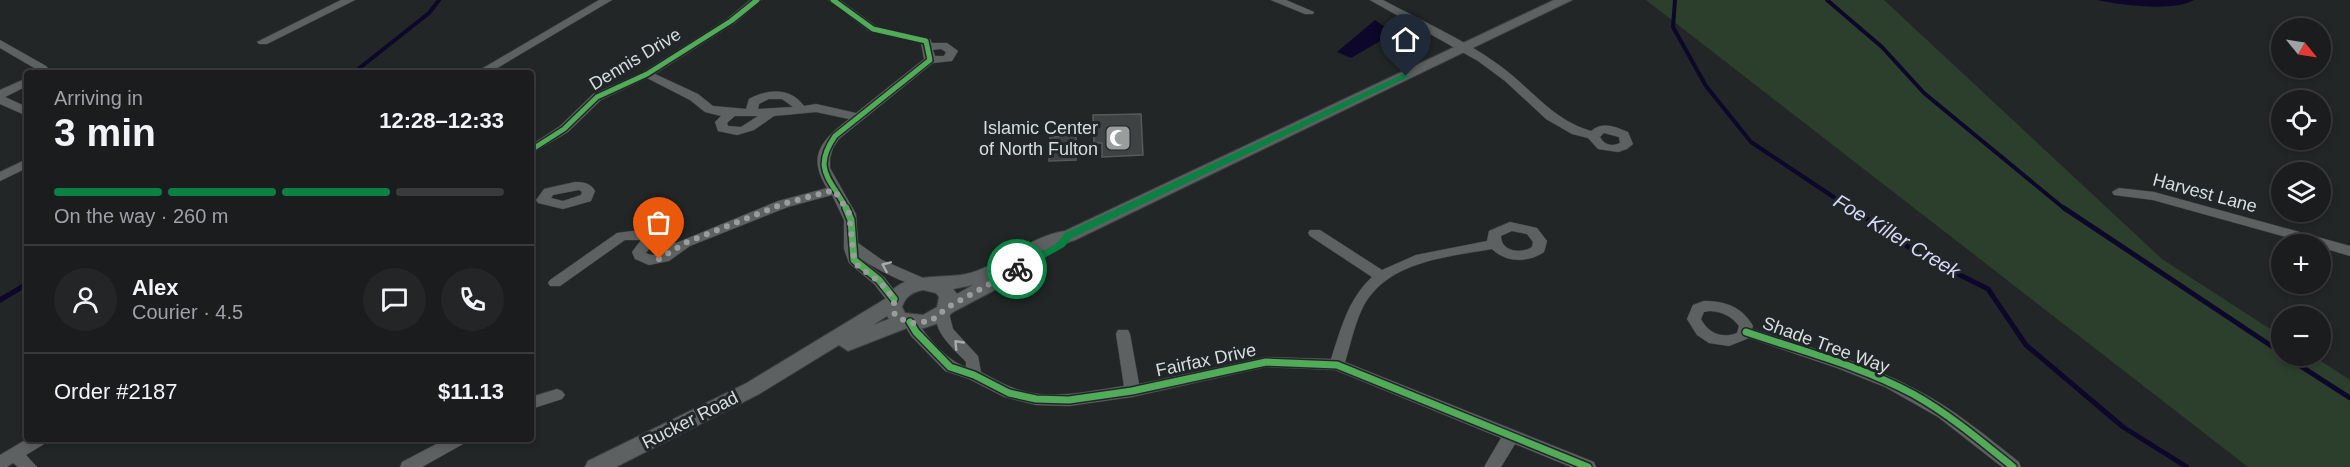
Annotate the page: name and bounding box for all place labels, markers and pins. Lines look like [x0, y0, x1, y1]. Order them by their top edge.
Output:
pin [1380, 14, 1431, 76]
place label: Islamic Center of North Fulton [979, 118, 1098, 159]
mosque icon: Islamic Center of North Fulton [1103, 123, 1133, 153]
pin [633, 197, 684, 259]

